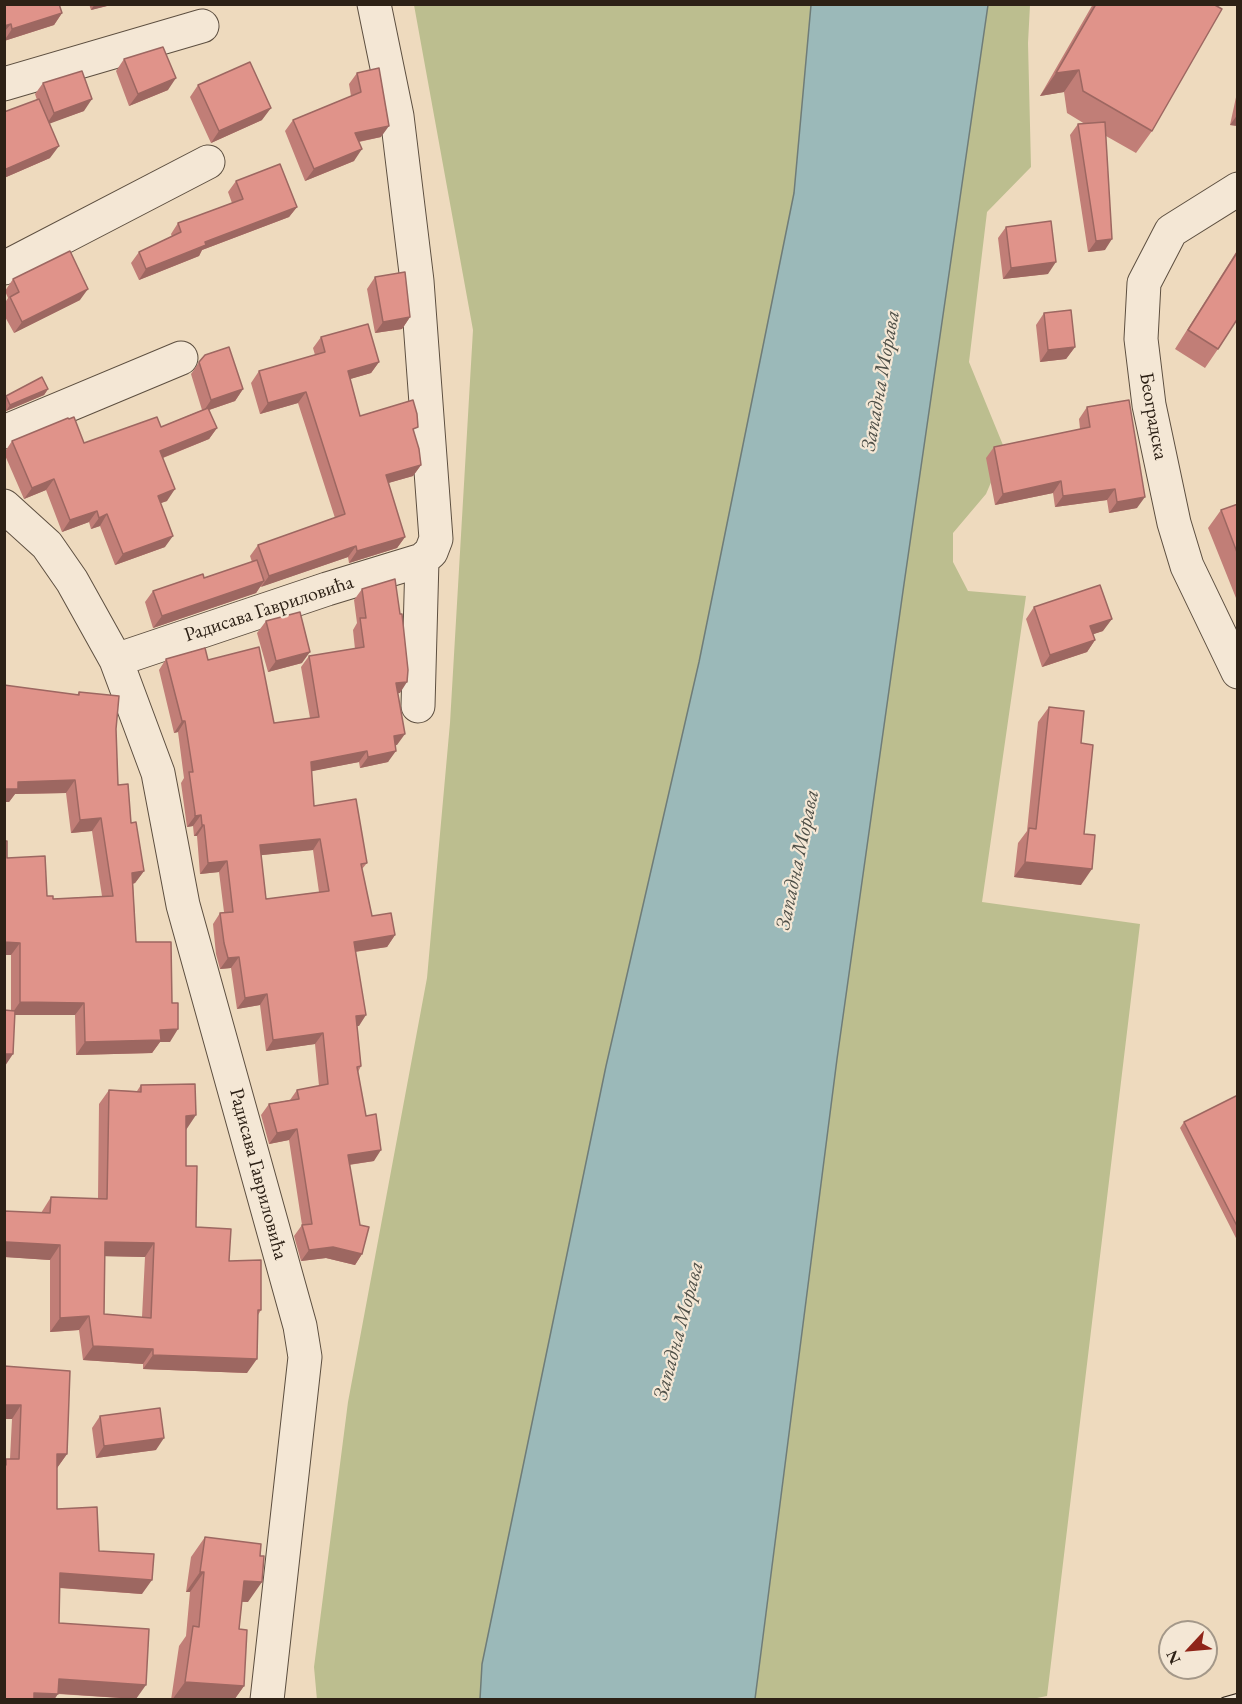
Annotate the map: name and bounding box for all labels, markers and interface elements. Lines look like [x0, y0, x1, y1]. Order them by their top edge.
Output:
water label: Западна Морава [856, 308, 906, 454]
street label: Београдска [1134, 370, 1172, 462]
street label: Радисава Гавриловића [181, 570, 357, 648]
water label: Западна Морава [771, 788, 825, 932]
street label: Радисава Гавриловића [224, 1086, 292, 1262]
water label: Западна Морава [648, 1259, 710, 1403]
north arrow [1158, 1620, 1218, 1680]
text: N [1161, 1647, 1185, 1668]

